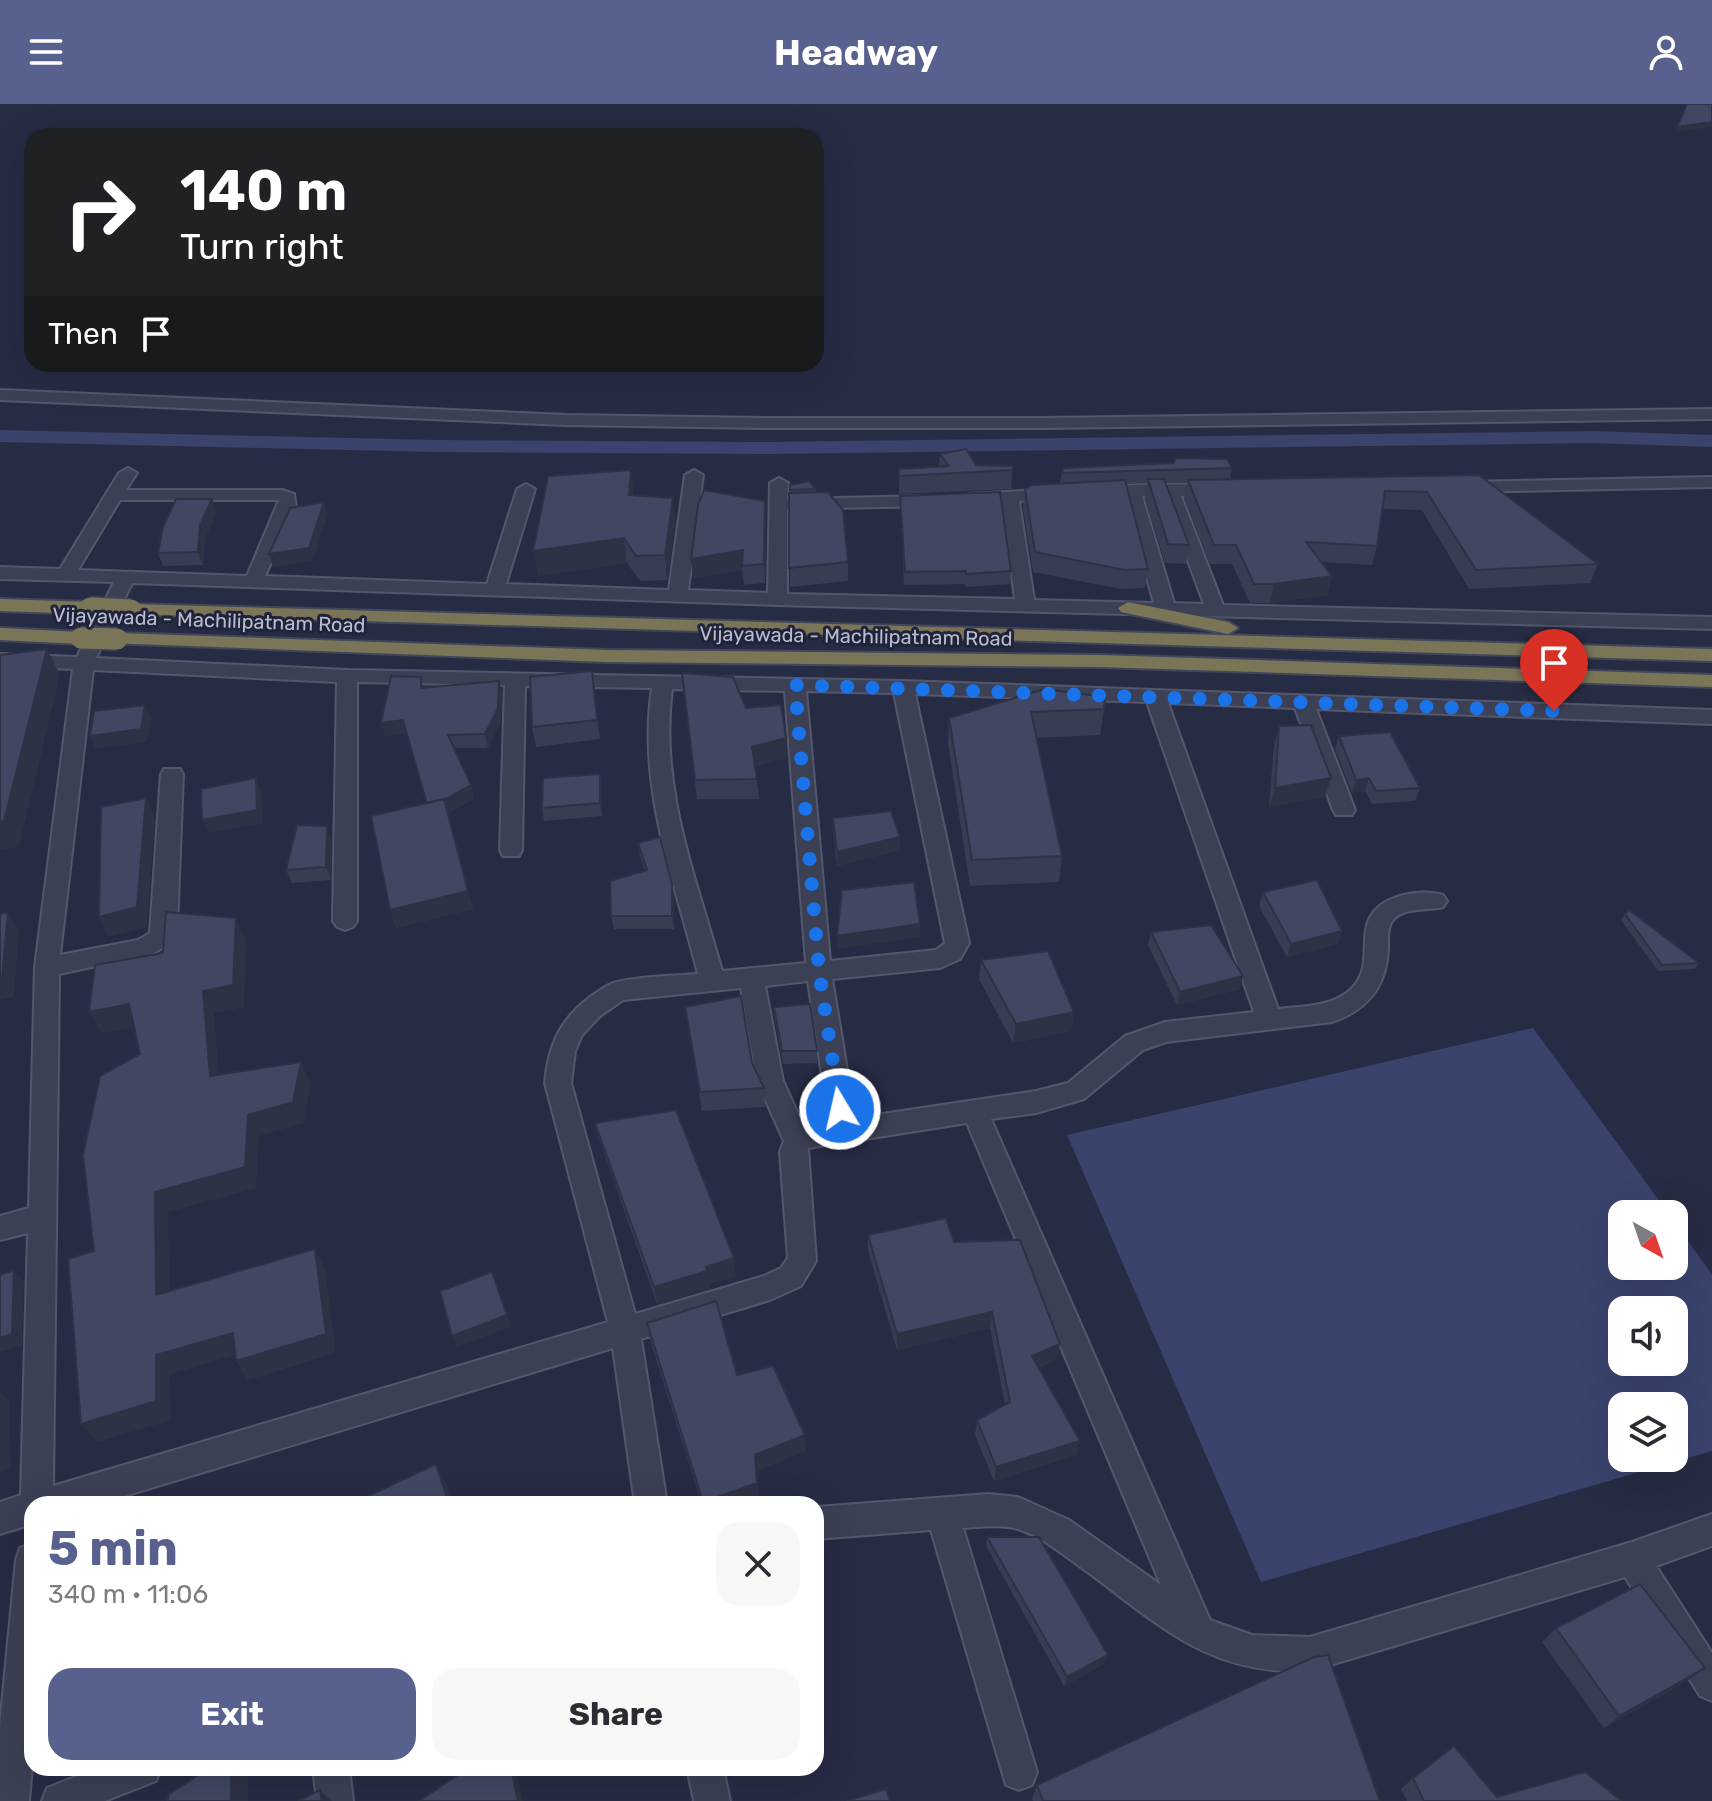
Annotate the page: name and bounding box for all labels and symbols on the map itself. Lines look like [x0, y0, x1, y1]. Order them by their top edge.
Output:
street label: Vijayawada - Machilipatnam Road [52, 603, 366, 637]
street label: Vijayawada - Machilipatnam Road [699, 621, 1013, 651]
pin [1520, 629, 1588, 711]
position arrow [798, 1067, 882, 1151]
north arrow [1608, 1200, 1688, 1280]

